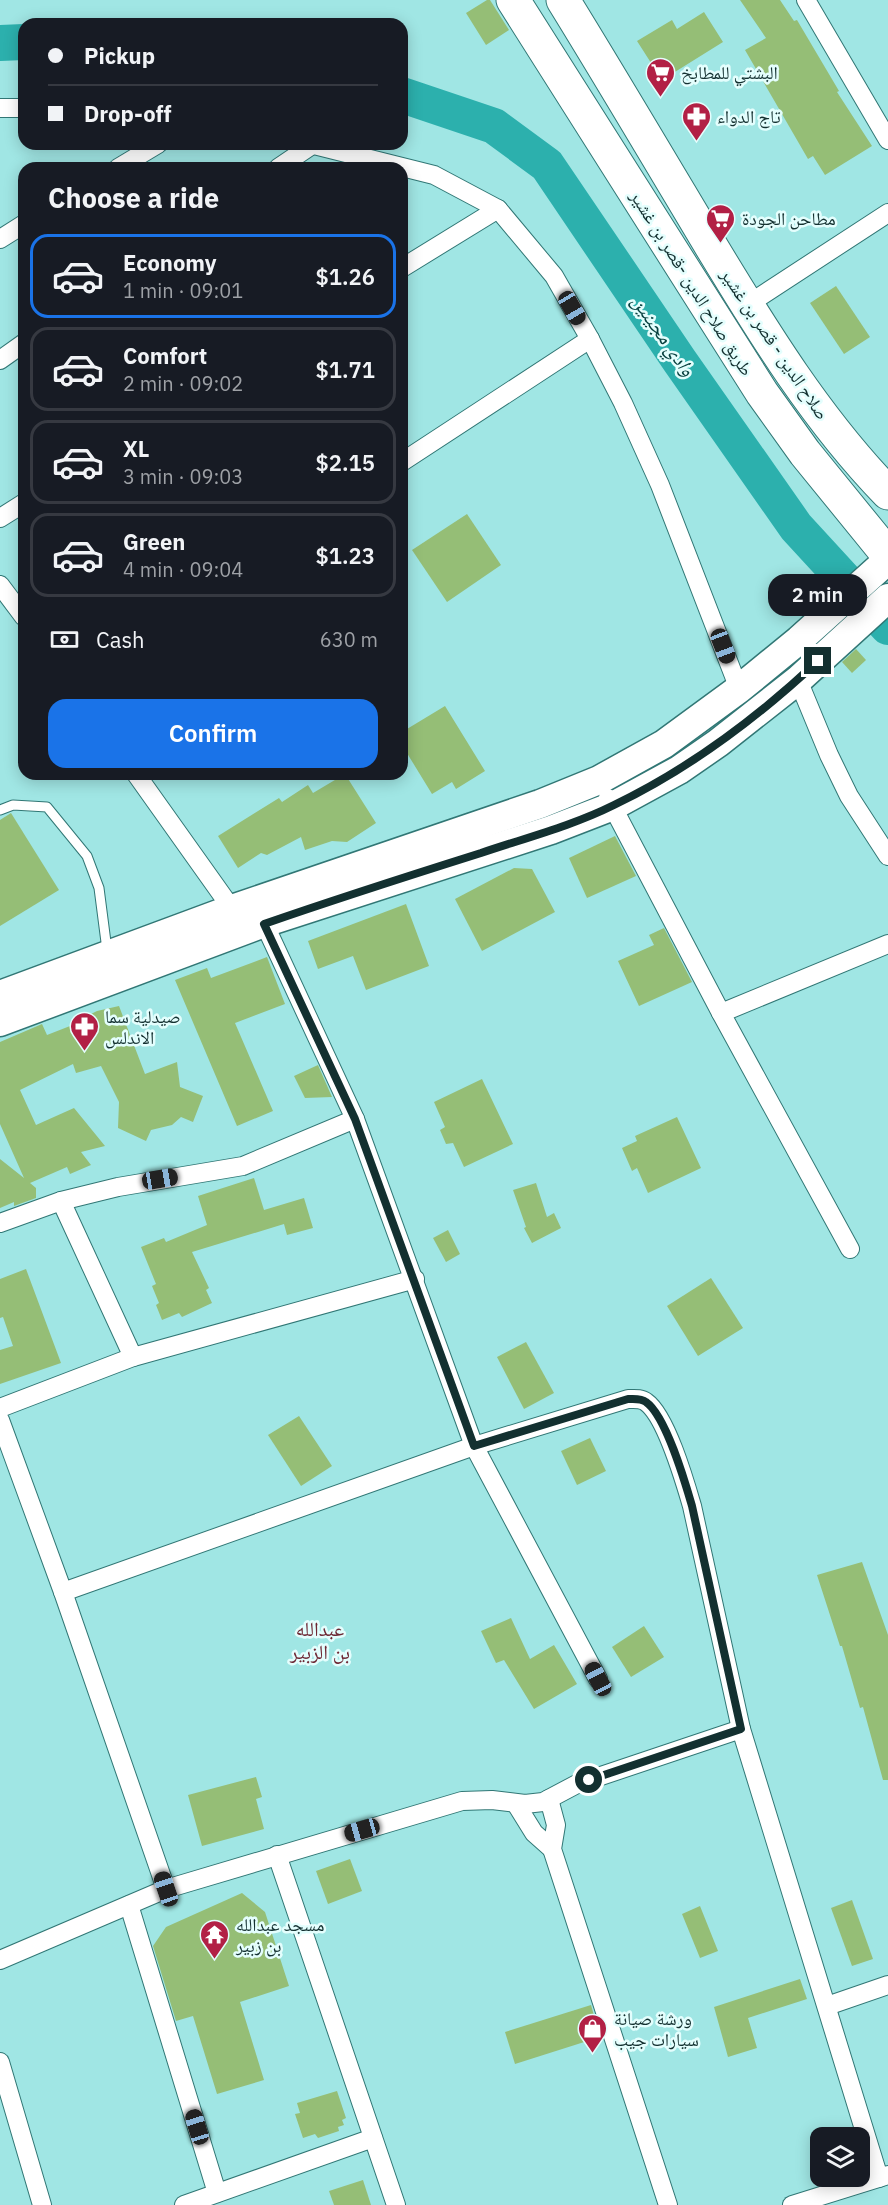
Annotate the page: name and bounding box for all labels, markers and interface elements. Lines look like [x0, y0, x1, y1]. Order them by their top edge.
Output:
text: Pickup [84, 41, 155, 70]
supermarket icon: البشتي للمطابخ [644, 56, 676, 98]
place label: البشتي للمطابخ [681, 61, 778, 87]
text: Drop-off [84, 99, 171, 128]
pharmacy icon: تاج الدواء [680, 100, 712, 142]
place label: تاج الدواء [717, 105, 781, 129]
text: Choose a ride [48, 180, 219, 215]
street label: طريق صلاح الدين -قصر بن غشير [624, 185, 759, 380]
supermarket icon: مطاحن الجودة [705, 202, 737, 244]
place label: مطاحن الجودة [742, 207, 836, 230]
text: Economy [123, 248, 217, 277]
icon: car [51, 249, 105, 303]
text: $1.26 [316, 262, 375, 291]
street label: صلاح الدين - قصر بن غشير [714, 263, 834, 425]
text: 1 min · 09:01 [123, 277, 243, 304]
car [555, 288, 589, 328]
water label: وادي مجينين [623, 289, 702, 383]
text: Comfort [123, 341, 207, 370]
icon: car [51, 342, 105, 396]
text: $1.71 [316, 355, 375, 384]
text: 2 min · 09:02 [123, 370, 243, 397]
text: XL [123, 434, 149, 463]
icon: car [51, 435, 105, 489]
text: $2.15 [316, 448, 375, 477]
text: 3 min · 09:03 [123, 463, 243, 490]
text: Green [123, 527, 185, 556]
icon: car [51, 528, 105, 582]
text: $1.23 [316, 541, 375, 570]
text: 4 min · 09:04 [123, 556, 243, 583]
callout: 2 min [768, 574, 868, 616]
text: 2 min [792, 581, 843, 608]
icon: cash [48, 623, 81, 656]
text: Cash [96, 625, 145, 654]
text: 630 m [320, 626, 378, 653]
car [708, 626, 738, 666]
route end [804, 647, 831, 674]
button: Confirm [48, 699, 378, 768]
place label: صيدلية سما الاندلس [105, 1005, 181, 1049]
pharmacy icon: صيدلية سما الاندلس [68, 1010, 100, 1052]
car [141, 1167, 179, 1191]
district label: عبدالله بن الزبير [289, 1615, 350, 1665]
car [582, 1659, 614, 1699]
route start [575, 1766, 602, 1793]
car [342, 1816, 382, 1844]
car [152, 1869, 180, 1909]
place label: مسجد عبدالله بن زبير [235, 1913, 324, 1957]
temple icon: مسجد عبدالله بن زبير [199, 1918, 231, 1960]
place label: ورشة صيانة سيارات جيب [614, 2007, 699, 2051]
shop icon: ورشة صيانة سيارات جيب [577, 2012, 609, 2054]
car [183, 2107, 211, 2147]
map controls [810, 2127, 870, 2187]
button: layers [810, 2127, 870, 2187]

